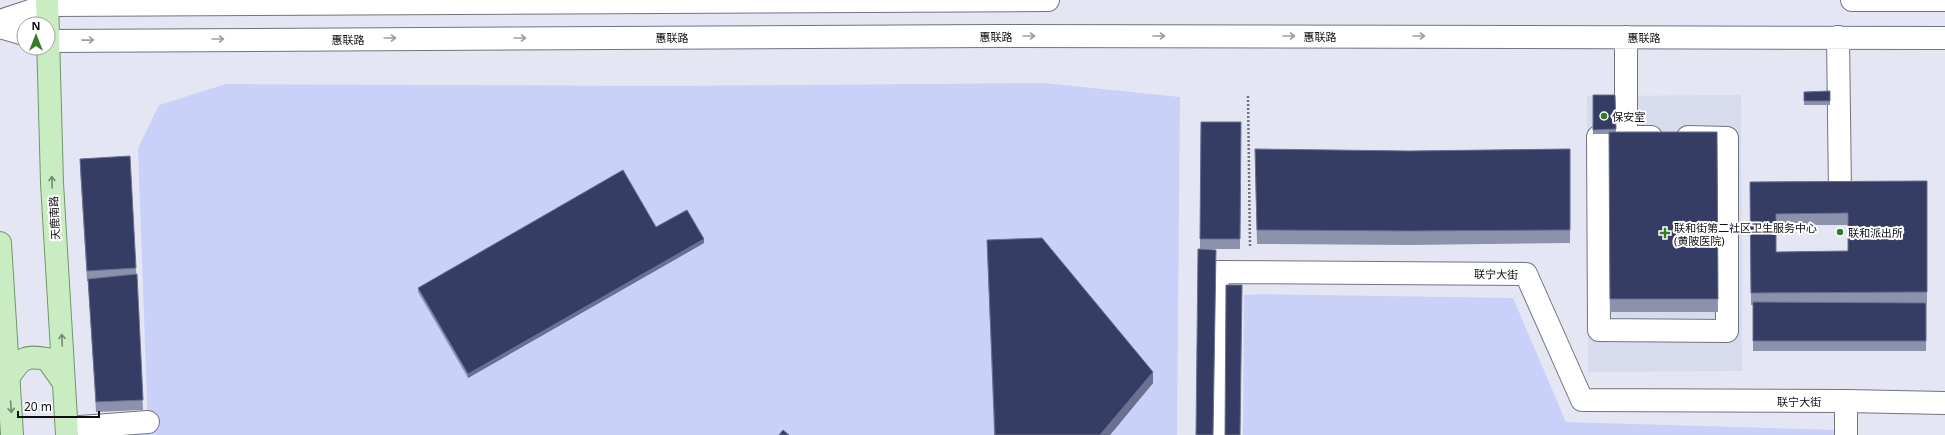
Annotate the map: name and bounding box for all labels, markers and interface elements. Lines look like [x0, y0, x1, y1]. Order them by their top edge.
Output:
north arrow [16, 16, 56, 56]
text: N [32, 18, 40, 33]
street label: 惠联路 [980, 29, 1013, 44]
street label: 惠联路 [1304, 29, 1337, 44]
street label: 惠联路 [656, 30, 689, 45]
street label: 惠联路 [1628, 30, 1661, 45]
street label: 惠联路 [332, 32, 365, 47]
one-way arrow [1022, 32, 1035, 40]
one-way arrow [1152, 32, 1165, 40]
one-way arrow [1282, 32, 1295, 40]
one-way arrow [1412, 32, 1425, 40]
one-way arrow [513, 34, 526, 42]
one-way arrow [211, 35, 224, 43]
one-way arrow [383, 35, 396, 42]
one-way arrow [81, 37, 94, 44]
place label: 保安室 [1612, 109, 1645, 124]
marker: 保安室 [1599, 111, 1609, 121]
one-way arrow [49, 176, 56, 189]
street label: 天鹿南路 [45, 196, 63, 240]
place label: 联和街第二社区卫生服务中心 (黄陂医院) [1674, 220, 1817, 248]
place label: 联和派出所 [1848, 225, 1903, 240]
marker: 联和街第二社区卫生服务中心 (黄陂医院) [1659, 227, 1671, 239]
marker: 联和派出所 [1835, 227, 1845, 237]
street label: 联宁大街 [1474, 266, 1518, 282]
one-way arrow [58, 334, 65, 347]
scale bar [18, 393, 99, 419]
street label: 联宁大街 [1777, 394, 1821, 409]
text: 20 m [24, 398, 52, 415]
one-way arrow [7, 401, 14, 414]

